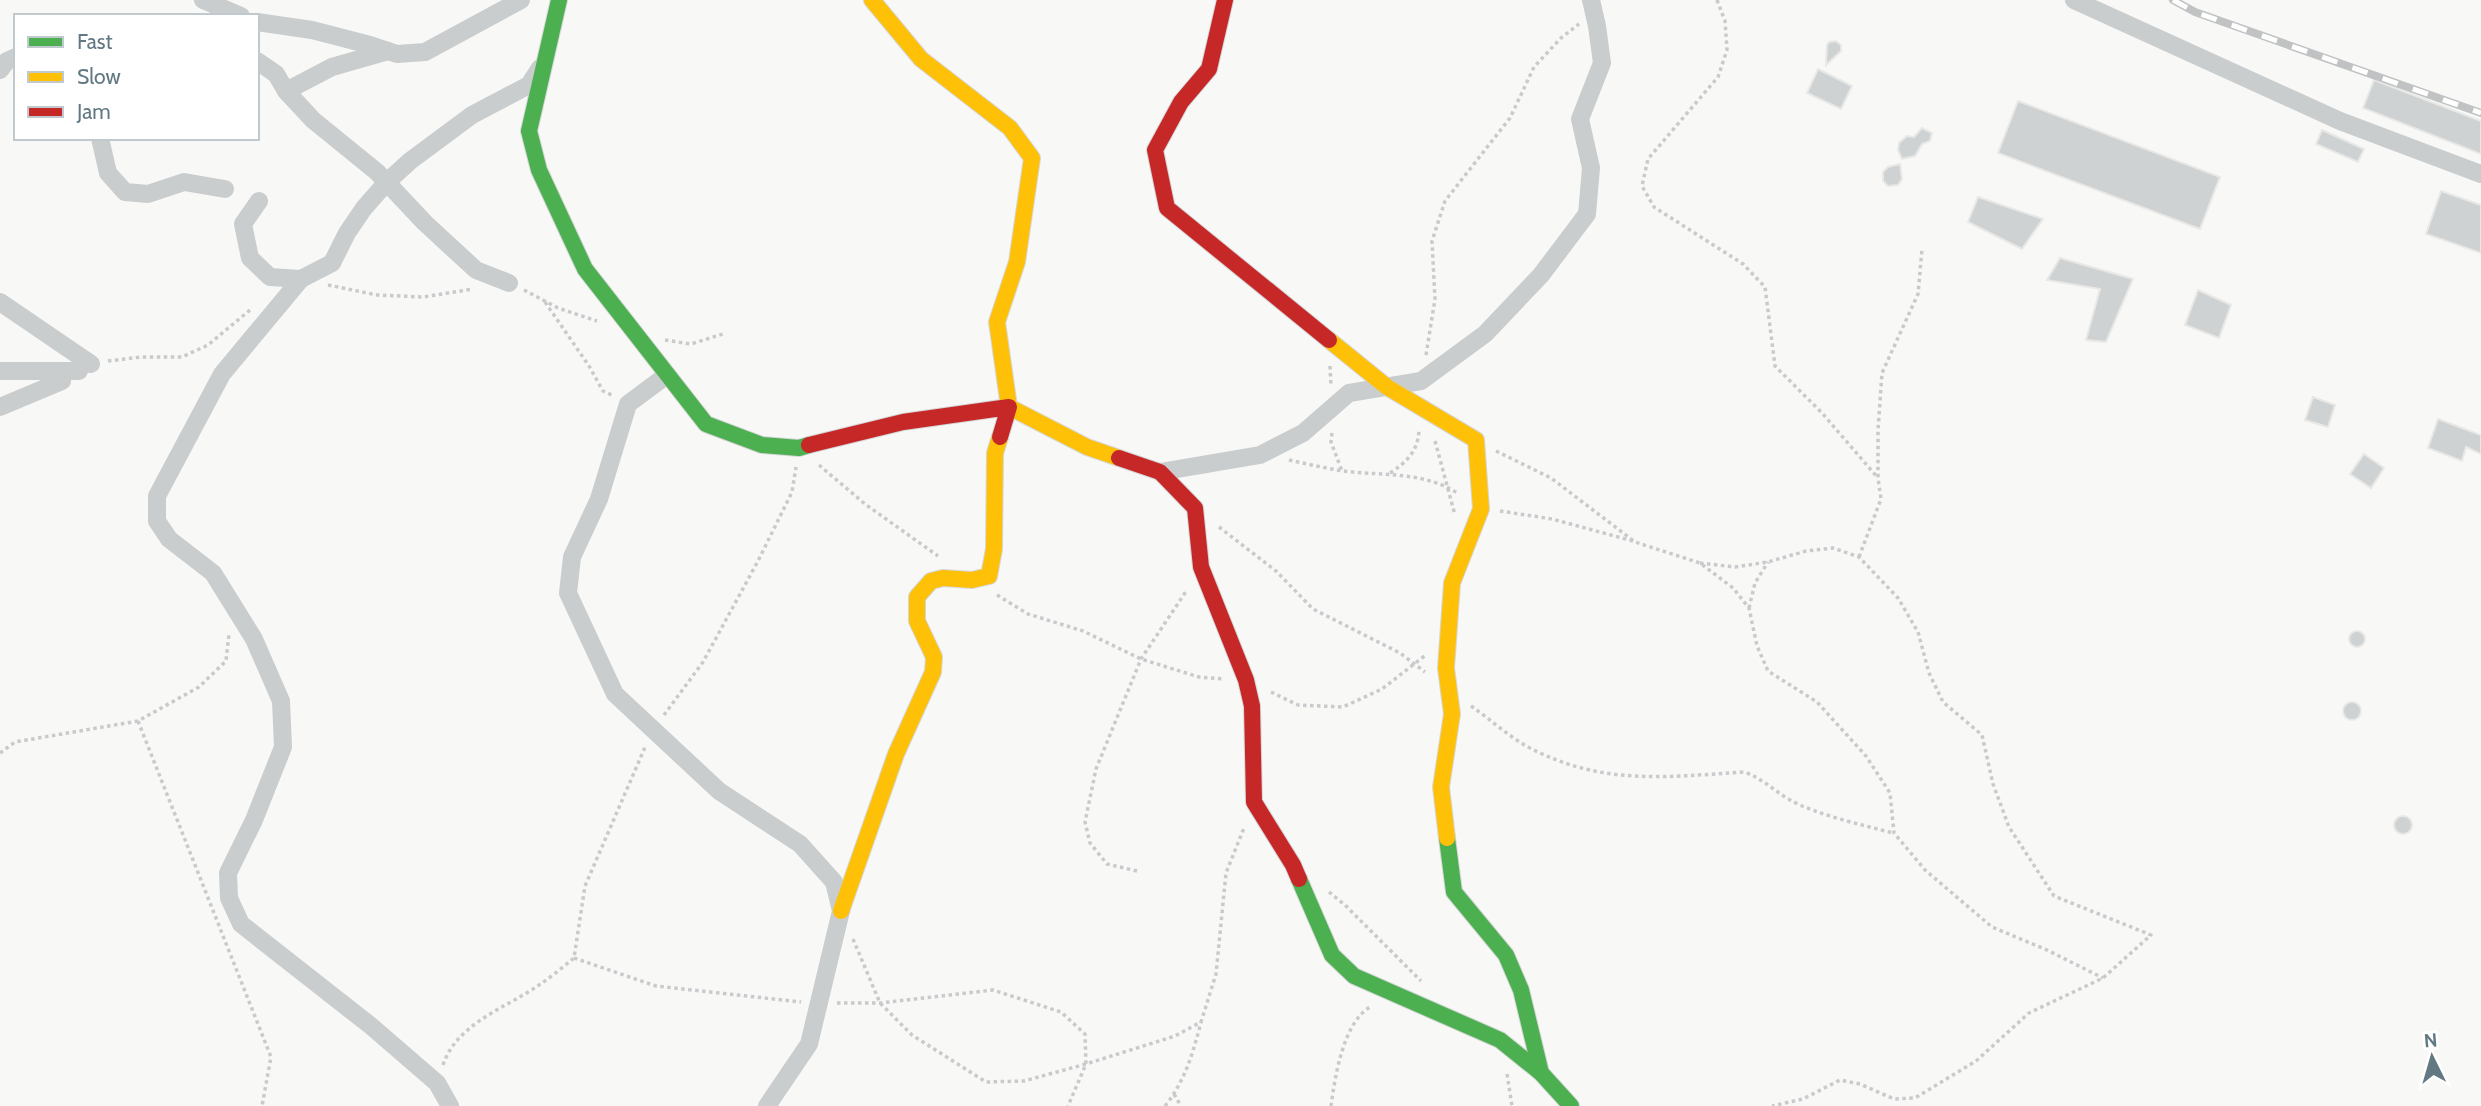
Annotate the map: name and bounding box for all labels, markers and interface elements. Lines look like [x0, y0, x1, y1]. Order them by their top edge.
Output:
legend [14, 14, 259, 140]
text: Fast [77, 29, 113, 54]
text: Slow [77, 64, 121, 89]
text: Jam [76, 99, 111, 124]
north arrow [2397, 1022, 2467, 1092]
text: N [2423, 1029, 2438, 1053]

